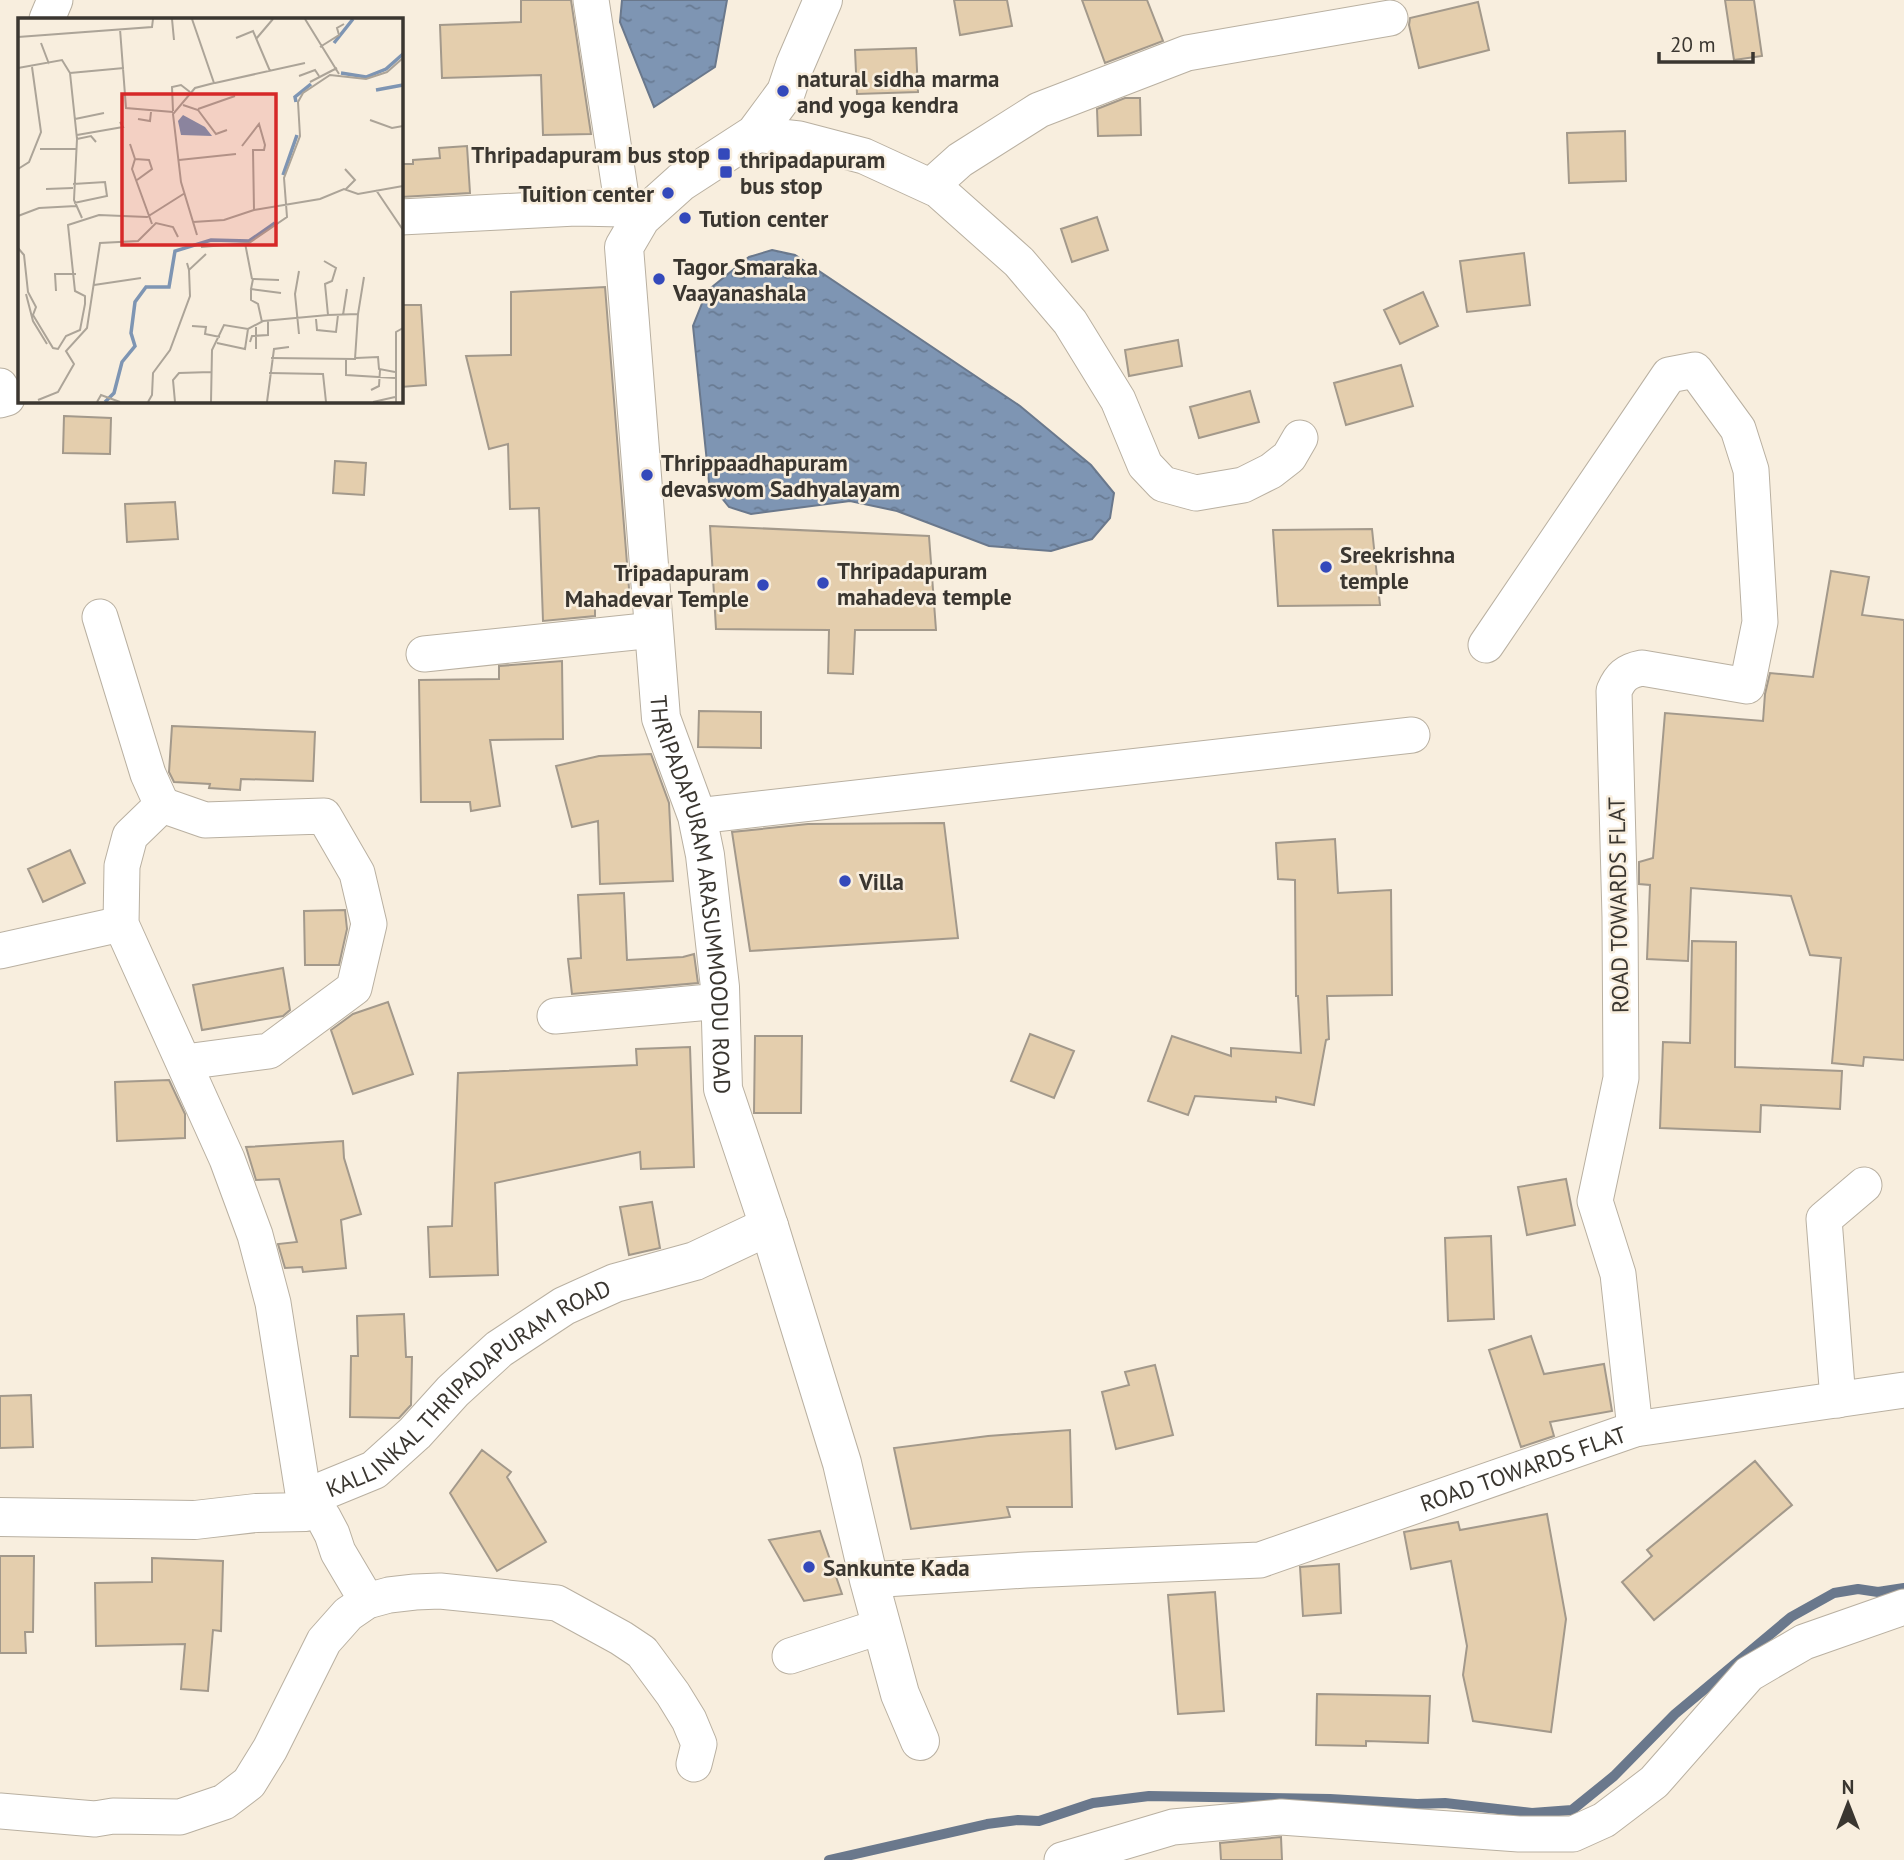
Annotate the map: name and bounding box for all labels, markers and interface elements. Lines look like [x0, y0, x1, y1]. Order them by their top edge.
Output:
inset map [18, 18, 402, 402]
scale bar [1659, 21, 1754, 65]
text: 20 m [1670, 31, 1716, 58]
place label: natural sidha marma and yoga kendra [797, 64, 999, 119]
marker: natural sidha marma and yoga kendra [775, 83, 791, 99]
place label: Thripadapuram bus stop [471, 140, 710, 169]
place label: thripadapuram bus stop [740, 145, 885, 200]
marker: Thripadapuram bus stop [716, 146, 732, 162]
marker: thripadapuram bus stop [718, 164, 734, 180]
place label: Tuition center [518, 179, 655, 208]
marker: Tuition center [660, 185, 676, 201]
place label: Tution center [699, 204, 829, 233]
marker: Tution center [677, 210, 693, 226]
place label: Tagor Smaraka Vaayanashala [672, 252, 818, 307]
marker: Tagor Smaraka Vaayanashala [651, 271, 667, 287]
place label: Thrippaadhapuram devaswom Sadhyalayam [661, 448, 900, 503]
marker: Thrippaadhapuram devaswom Sadhyalayam [639, 467, 655, 483]
place label: Sreekrishna temple [1340, 540, 1455, 595]
place label: Thripadapuram mahadeva temple [837, 556, 1012, 611]
place label: Tripadapuram Mahadevar Temple [565, 558, 749, 613]
marker: Sreekrishna temple [1318, 559, 1334, 575]
marker: Thripadapuram mahadeva temple [815, 575, 831, 591]
marker: Tripadapuram Mahadevar Temple [755, 577, 771, 593]
street label: THRIPADAPURAM ARASUMMOODU ROAD [645, 694, 738, 1094]
street label: ROAD TOWARDS FLAT [1602, 796, 1634, 1013]
place label: Villa [858, 867, 904, 896]
marker: Villa [837, 873, 853, 889]
street label: KALLINKAL THRIPADAPURAM ROAD [321, 1272, 615, 1503]
street label: ROAD TOWARDS FLAT [1416, 1419, 1630, 1518]
place label: Sankunte Kada [823, 1553, 970, 1582]
marker: Sankunte Kada [801, 1559, 817, 1575]
north arrow [1813, 1769, 1883, 1839]
text: N [1842, 1775, 1854, 1799]

